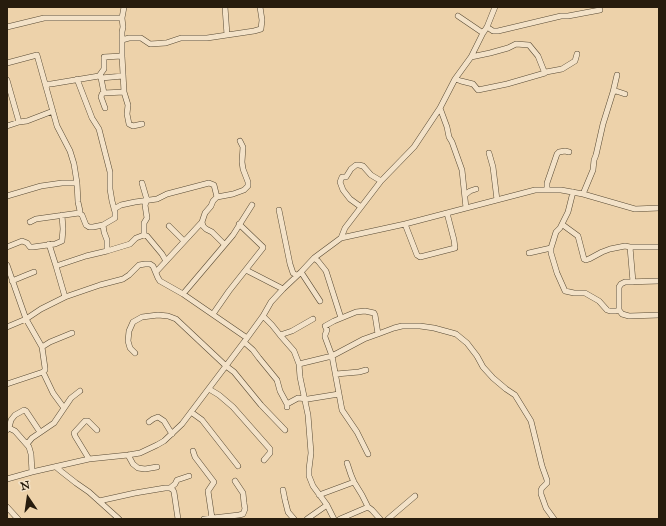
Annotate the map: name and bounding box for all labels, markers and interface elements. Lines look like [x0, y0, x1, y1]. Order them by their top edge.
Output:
north arrow [8, 478, 48, 518]
text: N [19, 478, 31, 493]

